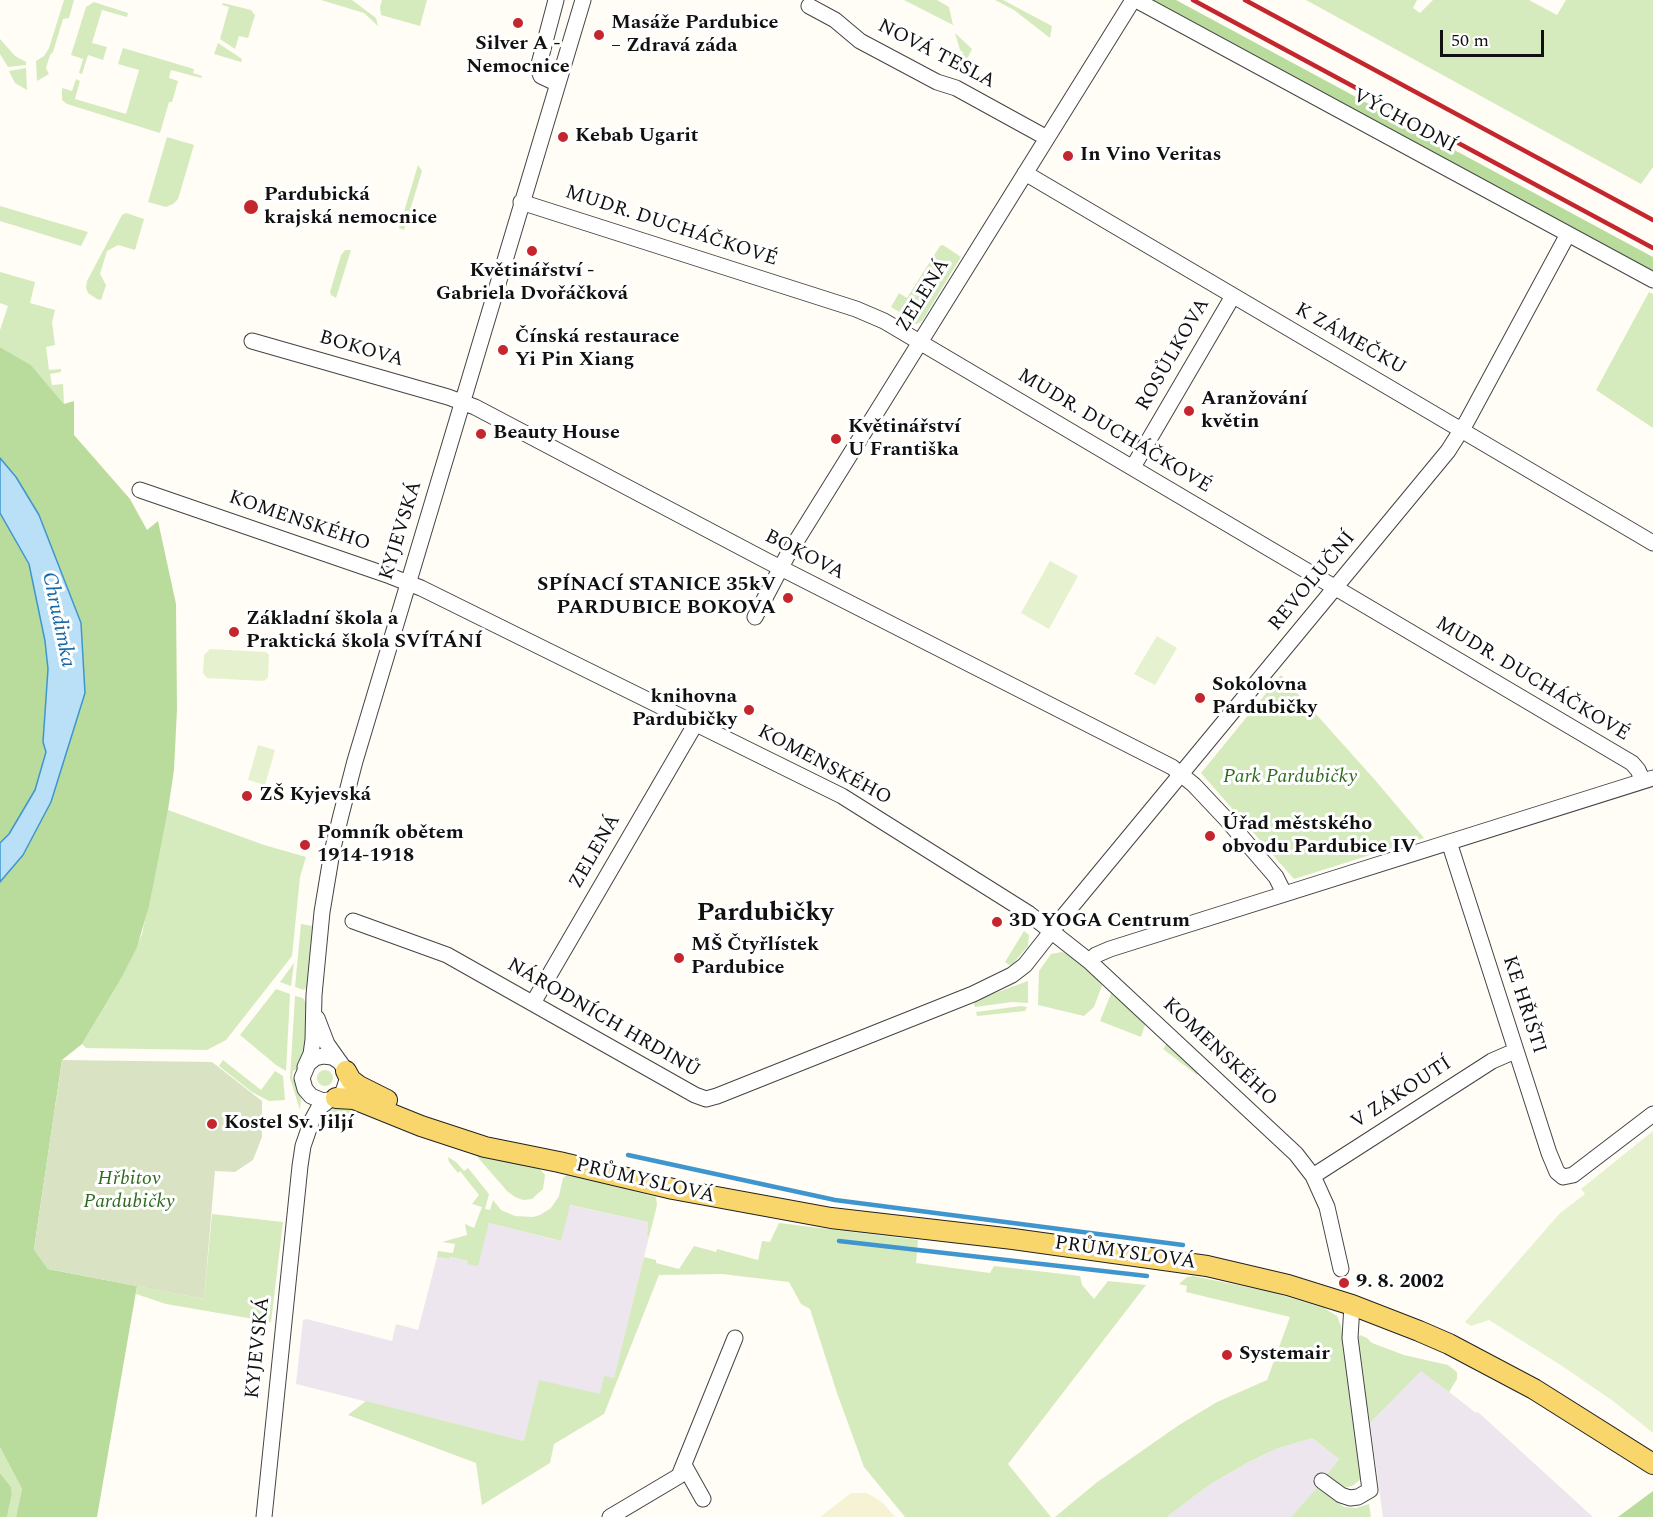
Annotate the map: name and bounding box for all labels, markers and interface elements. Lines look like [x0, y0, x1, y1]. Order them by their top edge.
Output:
place label: Masáže Pardubice – Zdravá záda [611, 12, 778, 59]
street label: NOVÁ TESLA [873, 15, 999, 95]
marker: Silver A - Nemocnice [511, 16, 525, 30]
scale bar [1443, 18, 1546, 56]
text: 50 m [1451, 27, 1489, 54]
marker: Masáže Pardubice – Zdravá záda [592, 28, 606, 42]
place label: Silver A - Nemocnice [466, 33, 570, 80]
street label: VÝCHODNÍ [1348, 85, 1460, 159]
place label: Kebab Ugarit [575, 125, 699, 149]
marker: Kebab Ugarit [556, 130, 570, 144]
place label: In Vino Veritas [1080, 144, 1221, 168]
marker: In Vino Veritas [1061, 149, 1075, 163]
street label: MUDR. DUCHÁČKOVÉ [562, 181, 780, 273]
place label: Pardubická krajská nemocnice [264, 184, 437, 231]
marker: Pardubická krajská nemocnice [242, 198, 260, 216]
marker: Květinářství - Gabriela Dvořáčková [525, 244, 539, 258]
street label: ZELENÁ [892, 255, 956, 337]
place label: Květinářství - Gabriela Dvořáčková [436, 260, 628, 307]
street label: ROSŮLKOVA [1132, 294, 1216, 416]
street label: K ZÁMEČKU [1290, 299, 1410, 381]
place label: Čínská restaurace Yi Pin Xiang [515, 326, 679, 373]
street label: BOKOVA [316, 327, 406, 373]
marker: Čínská restaurace Yi Pin Xiang [496, 343, 510, 357]
street label: MUDR. DUCHÁČKOVÉ [1013, 365, 1215, 499]
place label: Aranžování květin [1201, 388, 1307, 435]
marker: Aranžování květin [1182, 404, 1196, 418]
place label: Květinářství U Františka [848, 416, 961, 463]
place label: Beauty House [493, 422, 620, 446]
marker: Beauty House [474, 427, 488, 441]
marker: Květinářství U Františka [829, 432, 843, 446]
street label: KYJEVSKÁ [376, 479, 428, 583]
street label: KOMENSKÉHO [225, 487, 373, 557]
street label: BOKOVA [760, 526, 848, 586]
street label: REVOLUČNÍ [1264, 527, 1362, 637]
water label: Chrudimka [35, 570, 79, 670]
place label: SPÍNACÍ STANICE 35kV PARDUBICE BOKOVA [537, 574, 776, 621]
marker: SPÍNACÍ STANICE 35kV PARDUBICE BOKOVA [781, 591, 795, 605]
place label: Základní škola a Praktická škola SVÍTÁNÍ [246, 608, 483, 655]
street label: MUDR. DUCHÁČKOVÉ [1431, 613, 1633, 747]
marker: Základní škola a Praktická škola SVÍTÁNÍ [227, 625, 241, 639]
place label: Sokolovna Pardubičky [1212, 674, 1317, 721]
place label: knihovna Pardubičky [632, 686, 737, 733]
marker: Sokolovna Pardubičky [1193, 691, 1207, 705]
marker: knihovna Pardubičky [742, 703, 756, 717]
street label: KOMENSKÉHO [753, 721, 895, 811]
park label: Park Pardubičky [1223, 766, 1357, 790]
place label: ZŠ Kyjevská [259, 784, 371, 808]
marker: ZŠ Kyjevská [240, 789, 254, 803]
street label: ZELENÁ [565, 811, 627, 893]
place label: Úřad městského obvodu Pardubice IV [1222, 813, 1416, 860]
place label: Pomník obětem 1914-1918 [317, 822, 464, 869]
marker: Úřad městského obvodu Pardubice IV [1203, 829, 1217, 843]
marker: Pomník obětem 1914-1918 [298, 838, 312, 852]
district label: Pardubičky [697, 899, 833, 931]
place label: 3D YOGA Centrum [1009, 910, 1190, 934]
marker: 3D YOGA Centrum [990, 915, 1004, 929]
place label: MŠ Čtyřlístek Pardubice [691, 934, 819, 981]
marker: MŠ Čtyřlístek Pardubice [672, 951, 686, 965]
street label: KE HŘIŠTI [1496, 953, 1550, 1057]
street label: NÁRODNÍCH HRDINŮ [502, 954, 704, 1084]
street label: KOMENSKÉHO [1157, 994, 1281, 1112]
street label: V ZÁKOUTÍ [1347, 1053, 1457, 1135]
place label: Kostel Sv. Jiljí [224, 1112, 354, 1136]
marker: Kostel Sv. Jiljí [205, 1117, 219, 1131]
street label: PRŮMYSLOVÁ [573, 1154, 717, 1210]
park label: Hřbitov Pardubičky [83, 1168, 175, 1215]
street label: PRŮMYSLOVÁ [1053, 1232, 1197, 1276]
place label: 9. 8. 2002 [1356, 1271, 1444, 1295]
marker: 9. 8. 2002 [1337, 1276, 1351, 1290]
street label: KYJEVSKÁ [242, 1296, 276, 1400]
place label: Systemair [1239, 1343, 1330, 1367]
marker: Systemair [1220, 1348, 1234, 1362]

